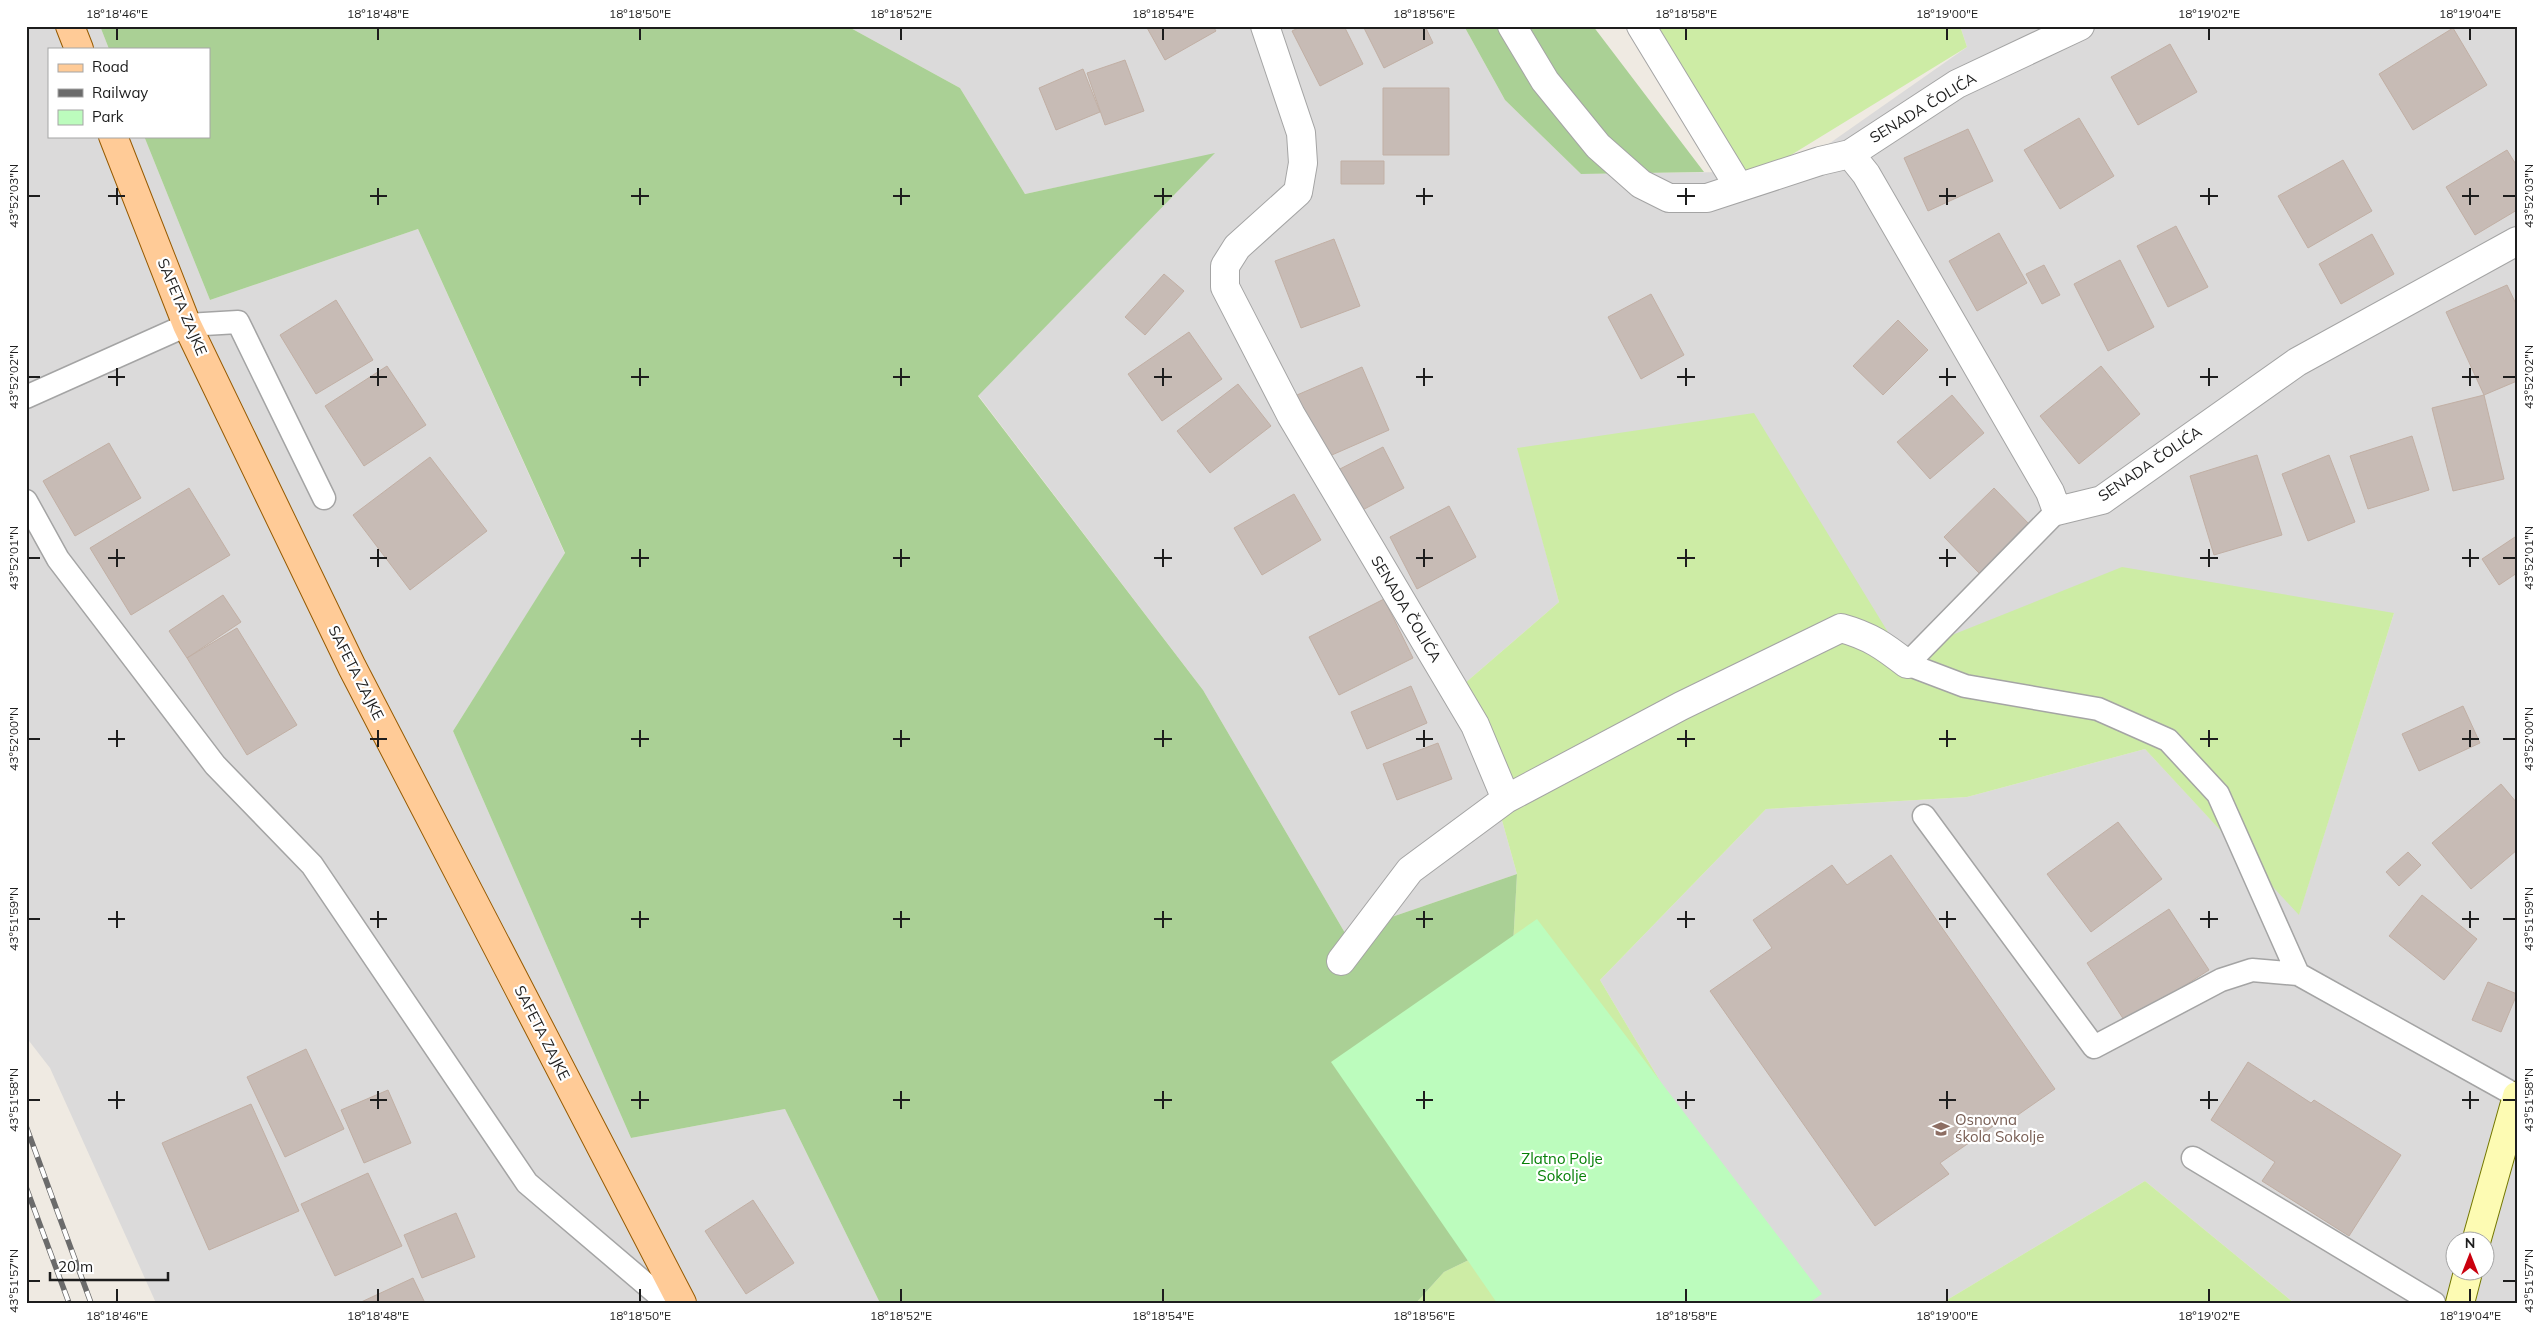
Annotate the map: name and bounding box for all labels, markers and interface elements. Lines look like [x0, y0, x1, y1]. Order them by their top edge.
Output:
text: 18°18'46"E [86, 6, 148, 21]
text: 18°18'48"E [347, 6, 409, 21]
text: 18°18'50"E [609, 6, 671, 21]
text: 18°18'52"E [870, 6, 932, 21]
text: 18°18'54"E [1132, 6, 1194, 21]
text: 18°18'56"E [1393, 6, 1455, 21]
text: 18°18'58"E [1655, 6, 1717, 21]
text: 18°19'00"E [1916, 6, 1978, 21]
text: 18°19'02"E [2178, 6, 2240, 21]
text: 18°19'04"E [2439, 6, 2501, 21]
legend [48, 48, 210, 138]
text: Road [92, 57, 129, 76]
street label: SENADA ČOLIĆA [1866, 68, 1979, 147]
text: Railway [92, 83, 148, 102]
text: Park [92, 107, 124, 126]
text: 43°52'03"N [6, 164, 21, 228]
text: 43°52'03"N [2521, 164, 2536, 228]
street label: SAFETA ZAJKE [153, 255, 212, 358]
text: 43°52'02"N [6, 345, 21, 409]
text: 43°52'02"N [2521, 345, 2536, 409]
street label: SENADA ČOLIĆA [2094, 422, 2205, 505]
text: 43°52'01"N [6, 526, 21, 590]
text: 43°52'01"N [2521, 526, 2536, 590]
street label: SENADA ČOLIĆA [1367, 552, 1446, 665]
street label: SAFETA ZAJKE [324, 622, 389, 723]
text: 43°52'00"N [6, 707, 21, 771]
text: 43°52'00"N [2521, 707, 2536, 771]
text: 43°51'59"N [6, 887, 21, 951]
text: 43°51'59"N [2521, 887, 2536, 951]
street label: SAFETA ZAJKE [510, 982, 575, 1083]
text: 43°51'58"N [6, 1068, 21, 1132]
text: 43°51'58"N [2521, 1068, 2536, 1132]
place label: Osnovna śkola Sokolje [1955, 1110, 2044, 1146]
school or university icon: Osnovna śkola Sokolje [1931, 1119, 1951, 1139]
park label: Zlatno Polje Sokolje [1521, 1149, 1603, 1185]
north arrow [2446, 1232, 2496, 1282]
text: N [2465, 1234, 2475, 1252]
text: 43°51'57"N [6, 1249, 21, 1313]
scale bar [50, 1249, 168, 1281]
text: 43°51'57"N [2521, 1249, 2536, 1313]
text: 20 m [58, 1257, 93, 1276]
text: 18°18'46"E [86, 1308, 148, 1323]
text: 18°18'48"E [347, 1308, 409, 1323]
text: 18°18'50"E [609, 1308, 671, 1323]
text: 18°18'52"E [870, 1308, 932, 1323]
text: 18°18'54"E [1132, 1308, 1194, 1323]
text: 18°18'56"E [1393, 1308, 1455, 1323]
text: 18°18'58"E [1655, 1308, 1717, 1323]
text: 18°19'00"E [1916, 1308, 1978, 1323]
text: 18°19'02"E [2178, 1308, 2240, 1323]
text: 18°19'04"E [2439, 1308, 2501, 1323]

